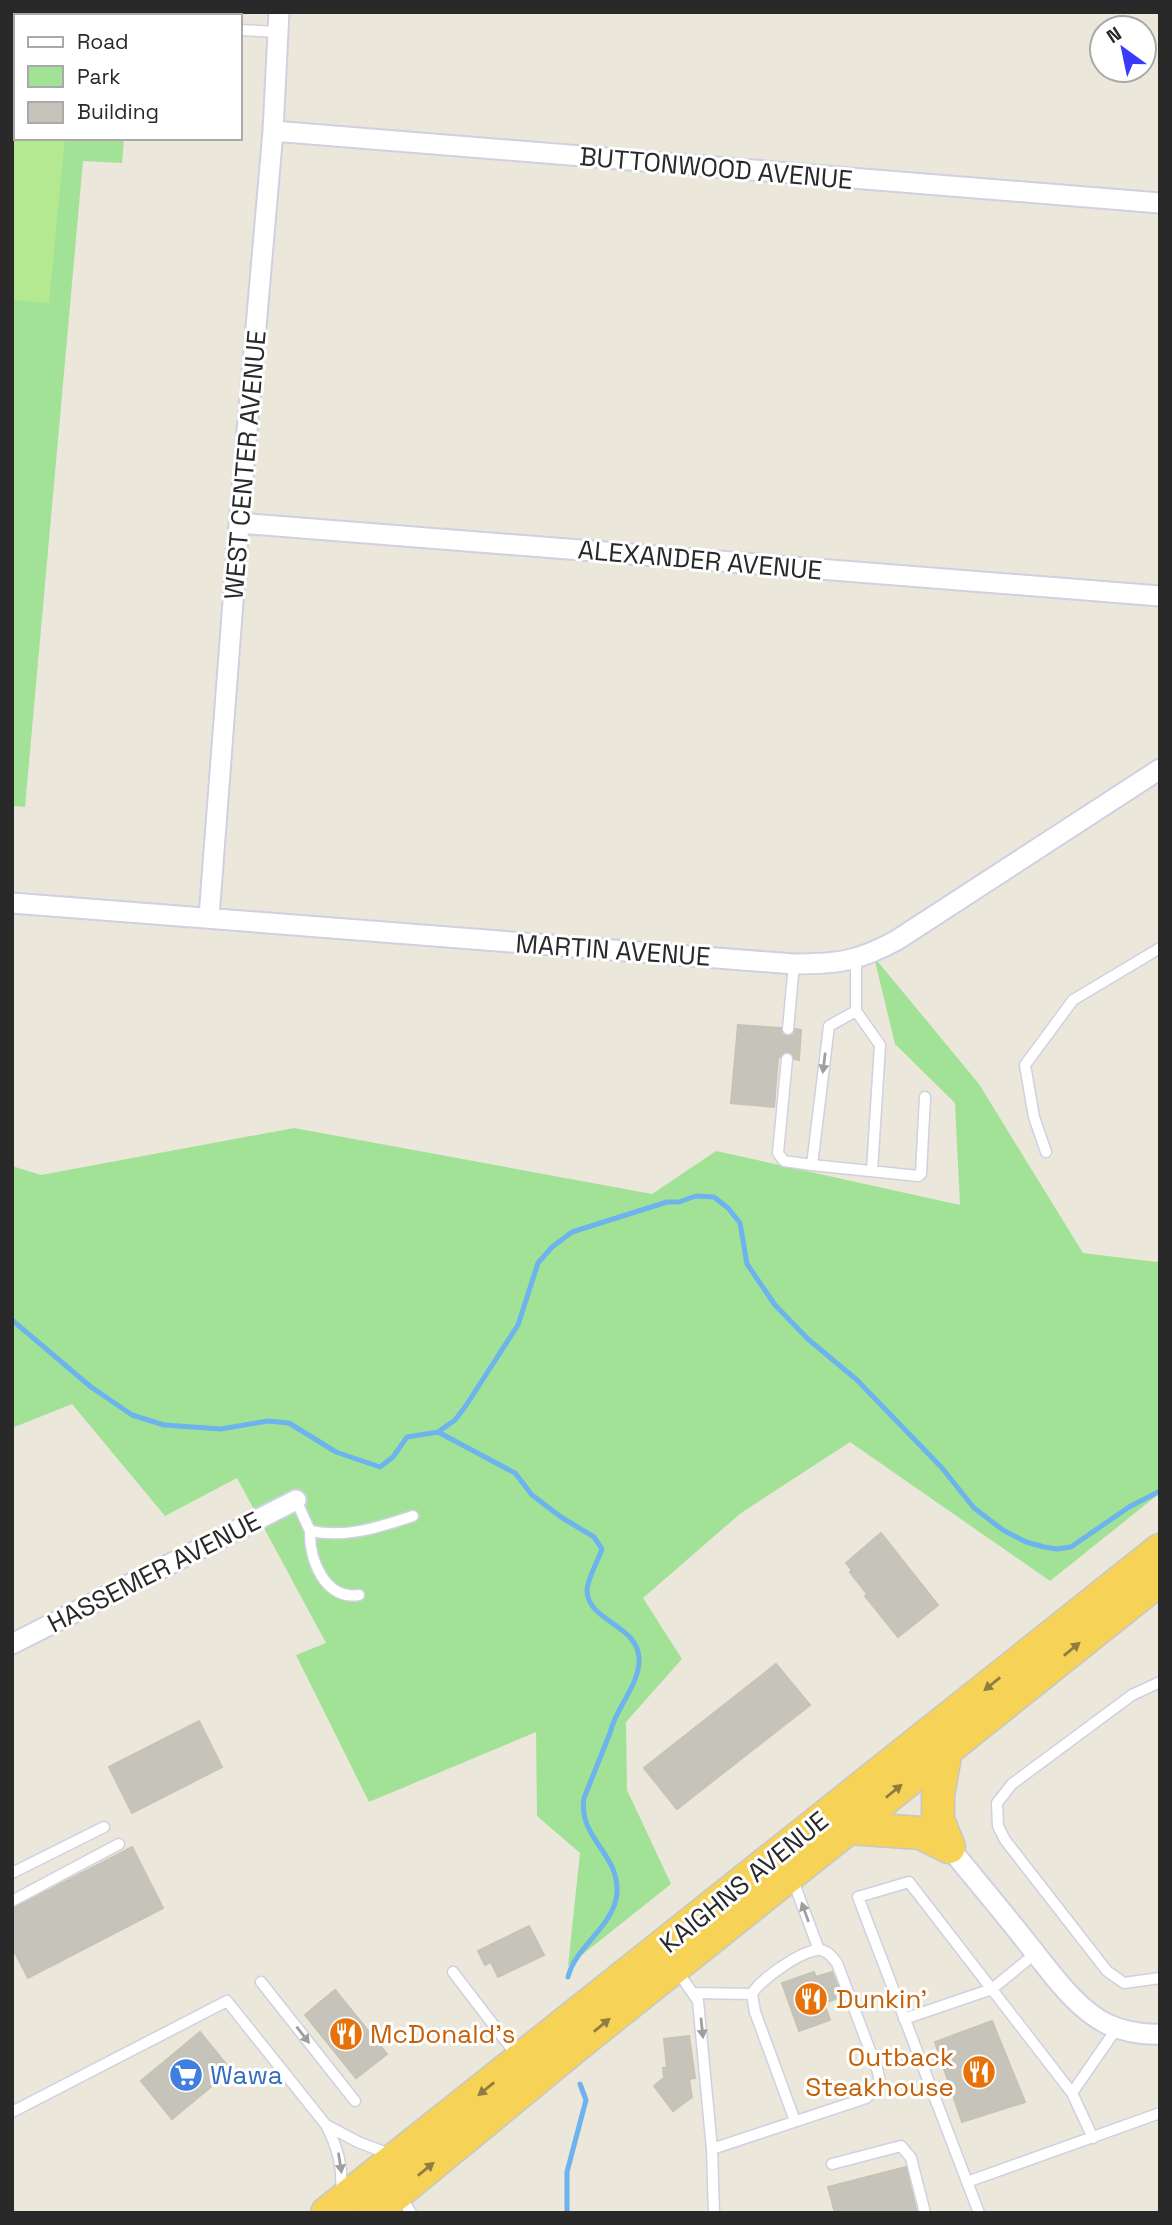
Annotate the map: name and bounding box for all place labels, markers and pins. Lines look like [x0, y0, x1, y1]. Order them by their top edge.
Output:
restaurant icon: Dunkin' [792, 1980, 830, 2018]
place label: Dunkin' [836, 1982, 927, 2016]
restaurant icon: McDonald's [327, 2015, 365, 2053]
place label: McDonald's [370, 2017, 515, 2051]
place label: Outback Steakhouse [805, 2040, 954, 2104]
restaurant icon: Outback Steakhouse [960, 2053, 998, 2091]
supermarket icon: Wawa [167, 2056, 205, 2094]
place label: Wawa [210, 2058, 283, 2092]

